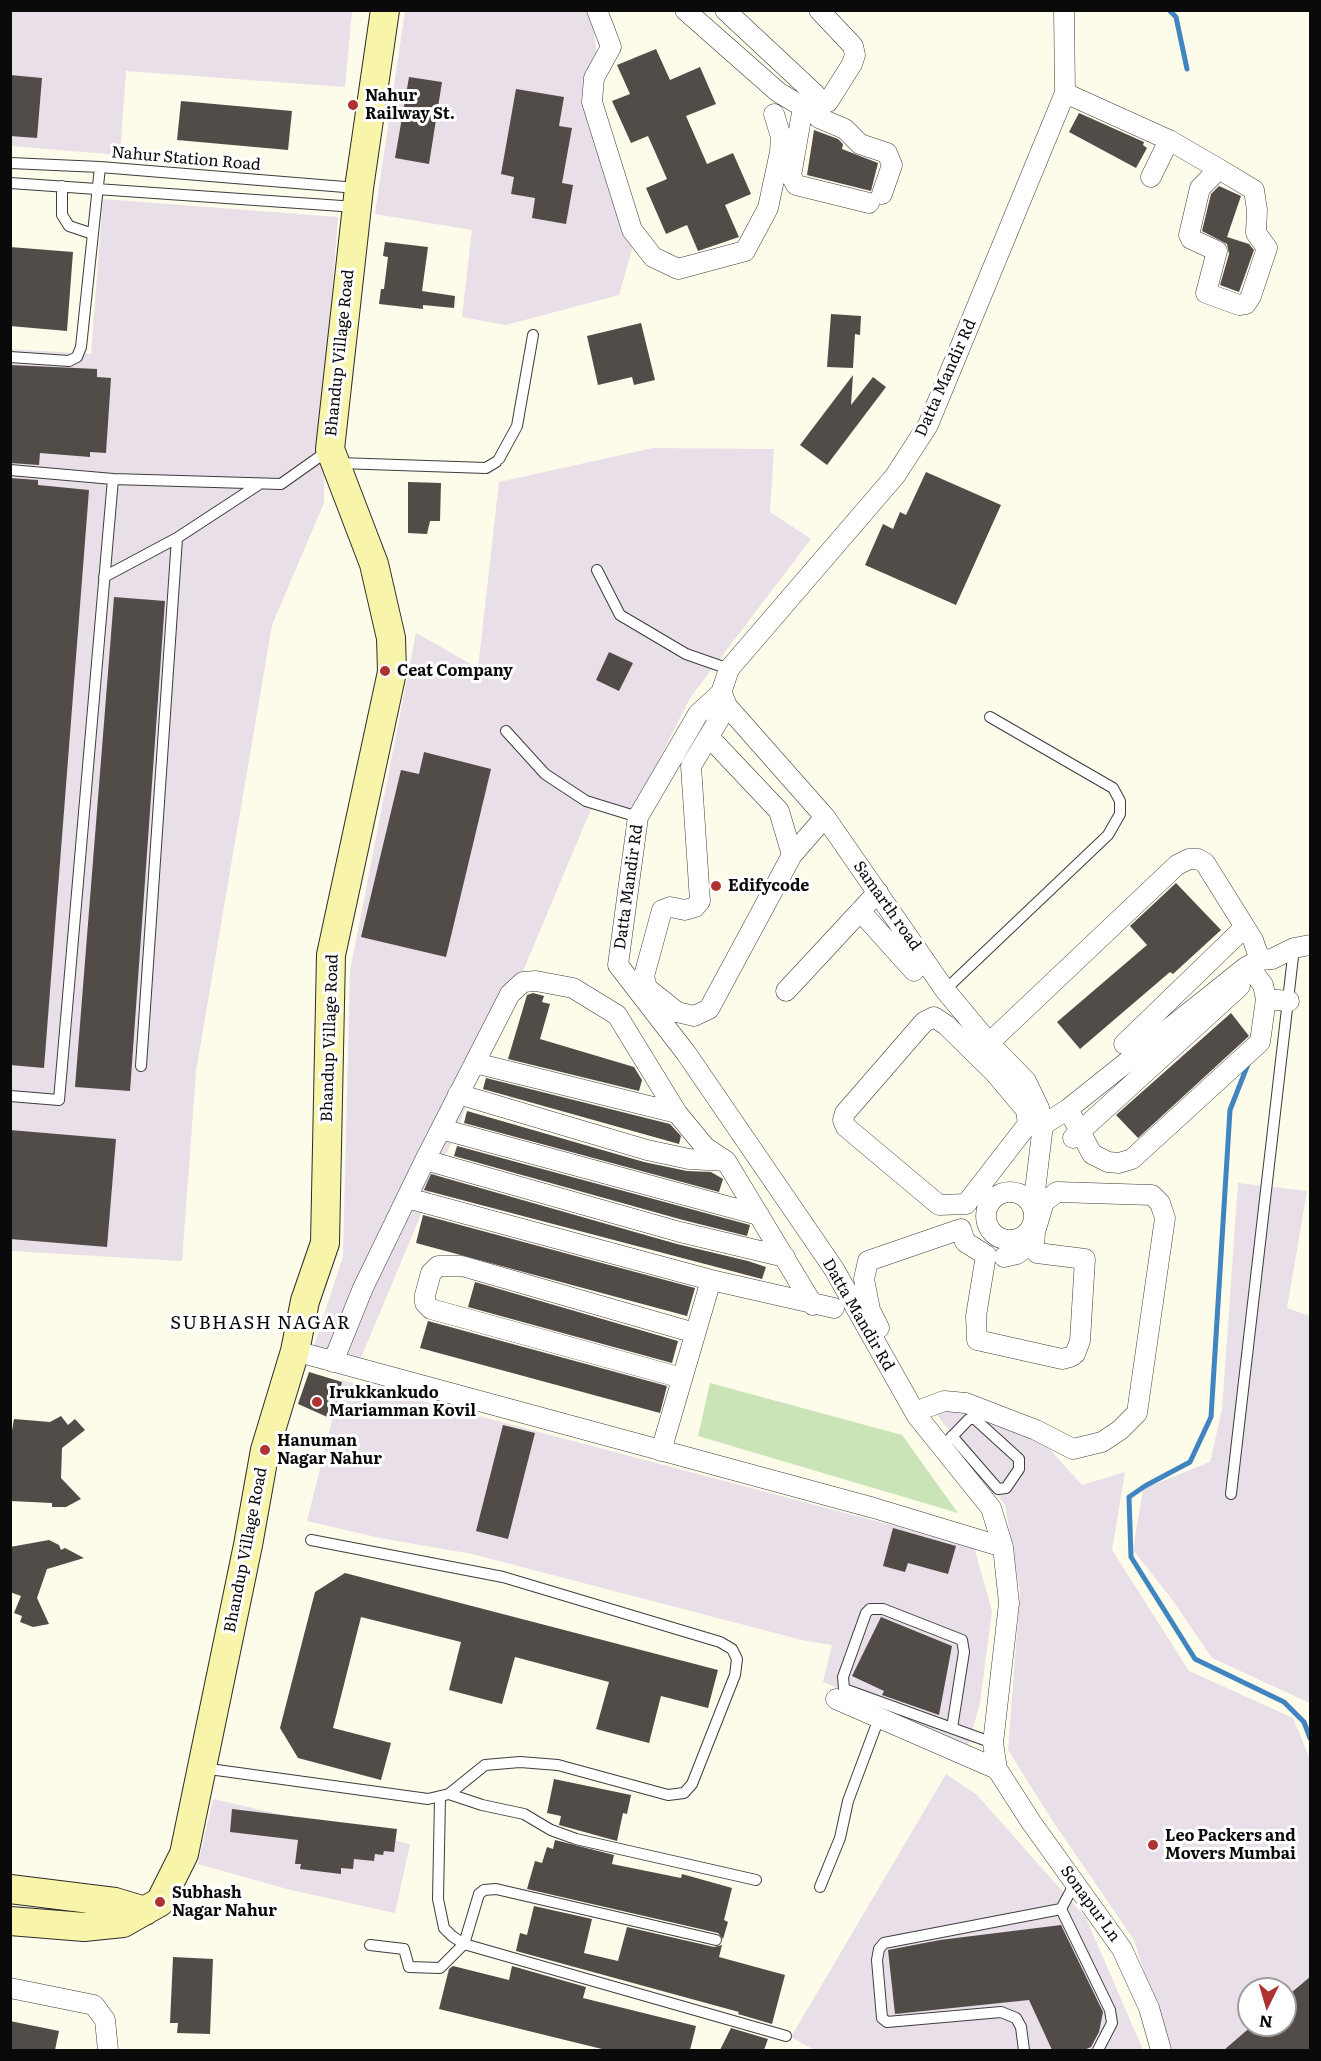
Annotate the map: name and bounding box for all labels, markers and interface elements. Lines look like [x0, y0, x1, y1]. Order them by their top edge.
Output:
place label: Nahur Railway St. [365, 86, 455, 124]
marker: Nahur Railway St. [346, 98, 360, 112]
street label: Nahur Station Road [111, 143, 261, 175]
street label: Bhandup Village Road [322, 268, 358, 438]
street label: Datta Mandir Rd [912, 316, 980, 440]
place label: Ceat Company [397, 661, 513, 681]
marker: Ceat Company [378, 664, 392, 678]
street label: Datta Mandir Rd [611, 823, 647, 951]
street label: Samarth road [849, 858, 925, 954]
place label: Edifycode [728, 876, 809, 896]
marker: Edifycode [709, 879, 723, 893]
street label: Bhandup Village Road [317, 954, 343, 1122]
street label: Datta Mandir Rd [818, 1255, 898, 1375]
district label: SUBHASH NAGAR [170, 1313, 352, 1335]
place label: Irukkankudo Mariamman Kovil [329, 1383, 476, 1421]
marker: Irukkankudo Mariamman Kovil [310, 1395, 324, 1409]
place label: Hanuman Nagar Nahur [277, 1431, 382, 1469]
marker: Hanuman Nagar Nahur [258, 1443, 272, 1457]
street label: Bhandup Village Road [221, 1466, 271, 1634]
place label: Leo Packers and Movers Mumbai [1165, 1826, 1296, 1864]
marker: Leo Packers and Movers Mumbai [1146, 1838, 1160, 1852]
street label: Sonapur Ln [1056, 1862, 1124, 1946]
place label: Subhash Nagar Nahur [172, 1883, 277, 1921]
marker: Subhash Nagar Nahur [153, 1895, 167, 1909]
north arrow [1237, 1977, 1297, 2037]
text: N [1258, 2010, 1273, 2035]

